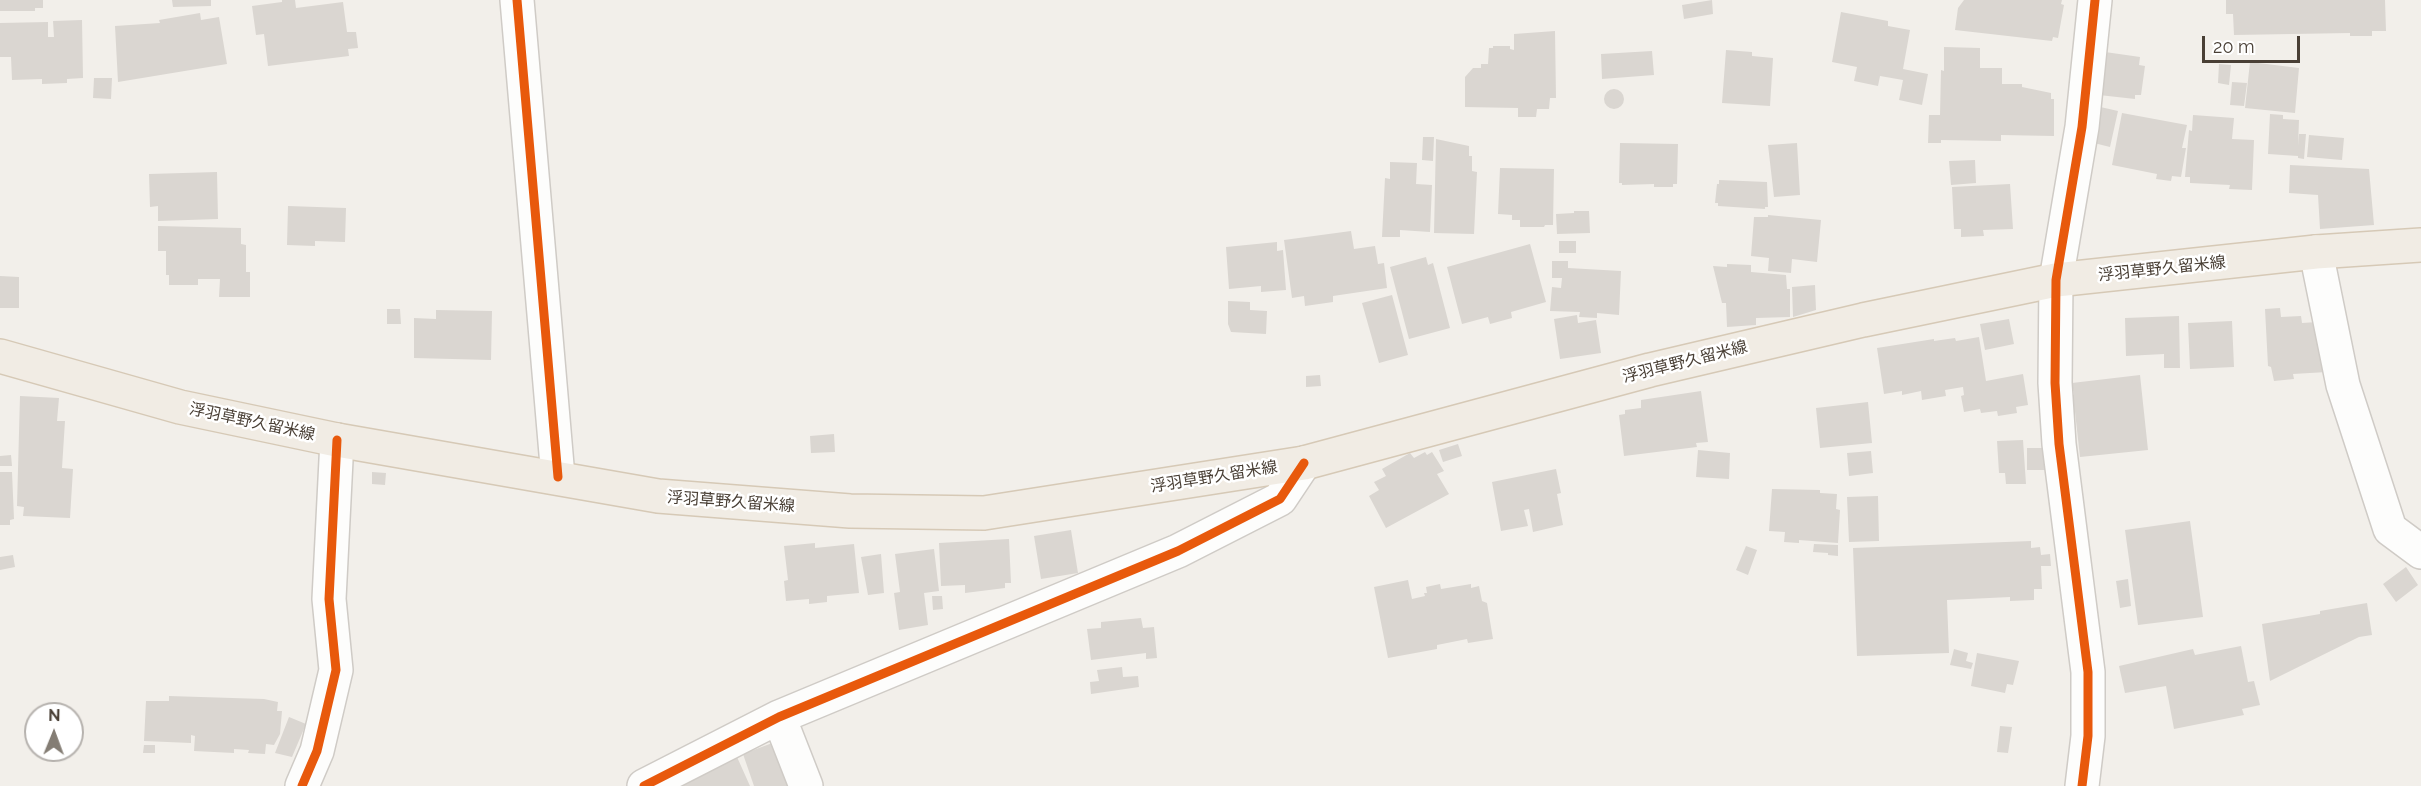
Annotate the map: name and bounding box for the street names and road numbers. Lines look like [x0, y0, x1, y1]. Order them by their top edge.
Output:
street label: 浮羽草野久留米線 [2097, 253, 2227, 285]
street label: 浮羽草野久留米線 [1621, 337, 1749, 387]
street label: 浮羽草野久留米線 [187, 399, 317, 445]
street label: 浮羽草野久留米線 [1149, 458, 1279, 496]
street label: 浮羽草野久留米線 [666, 488, 796, 516]

